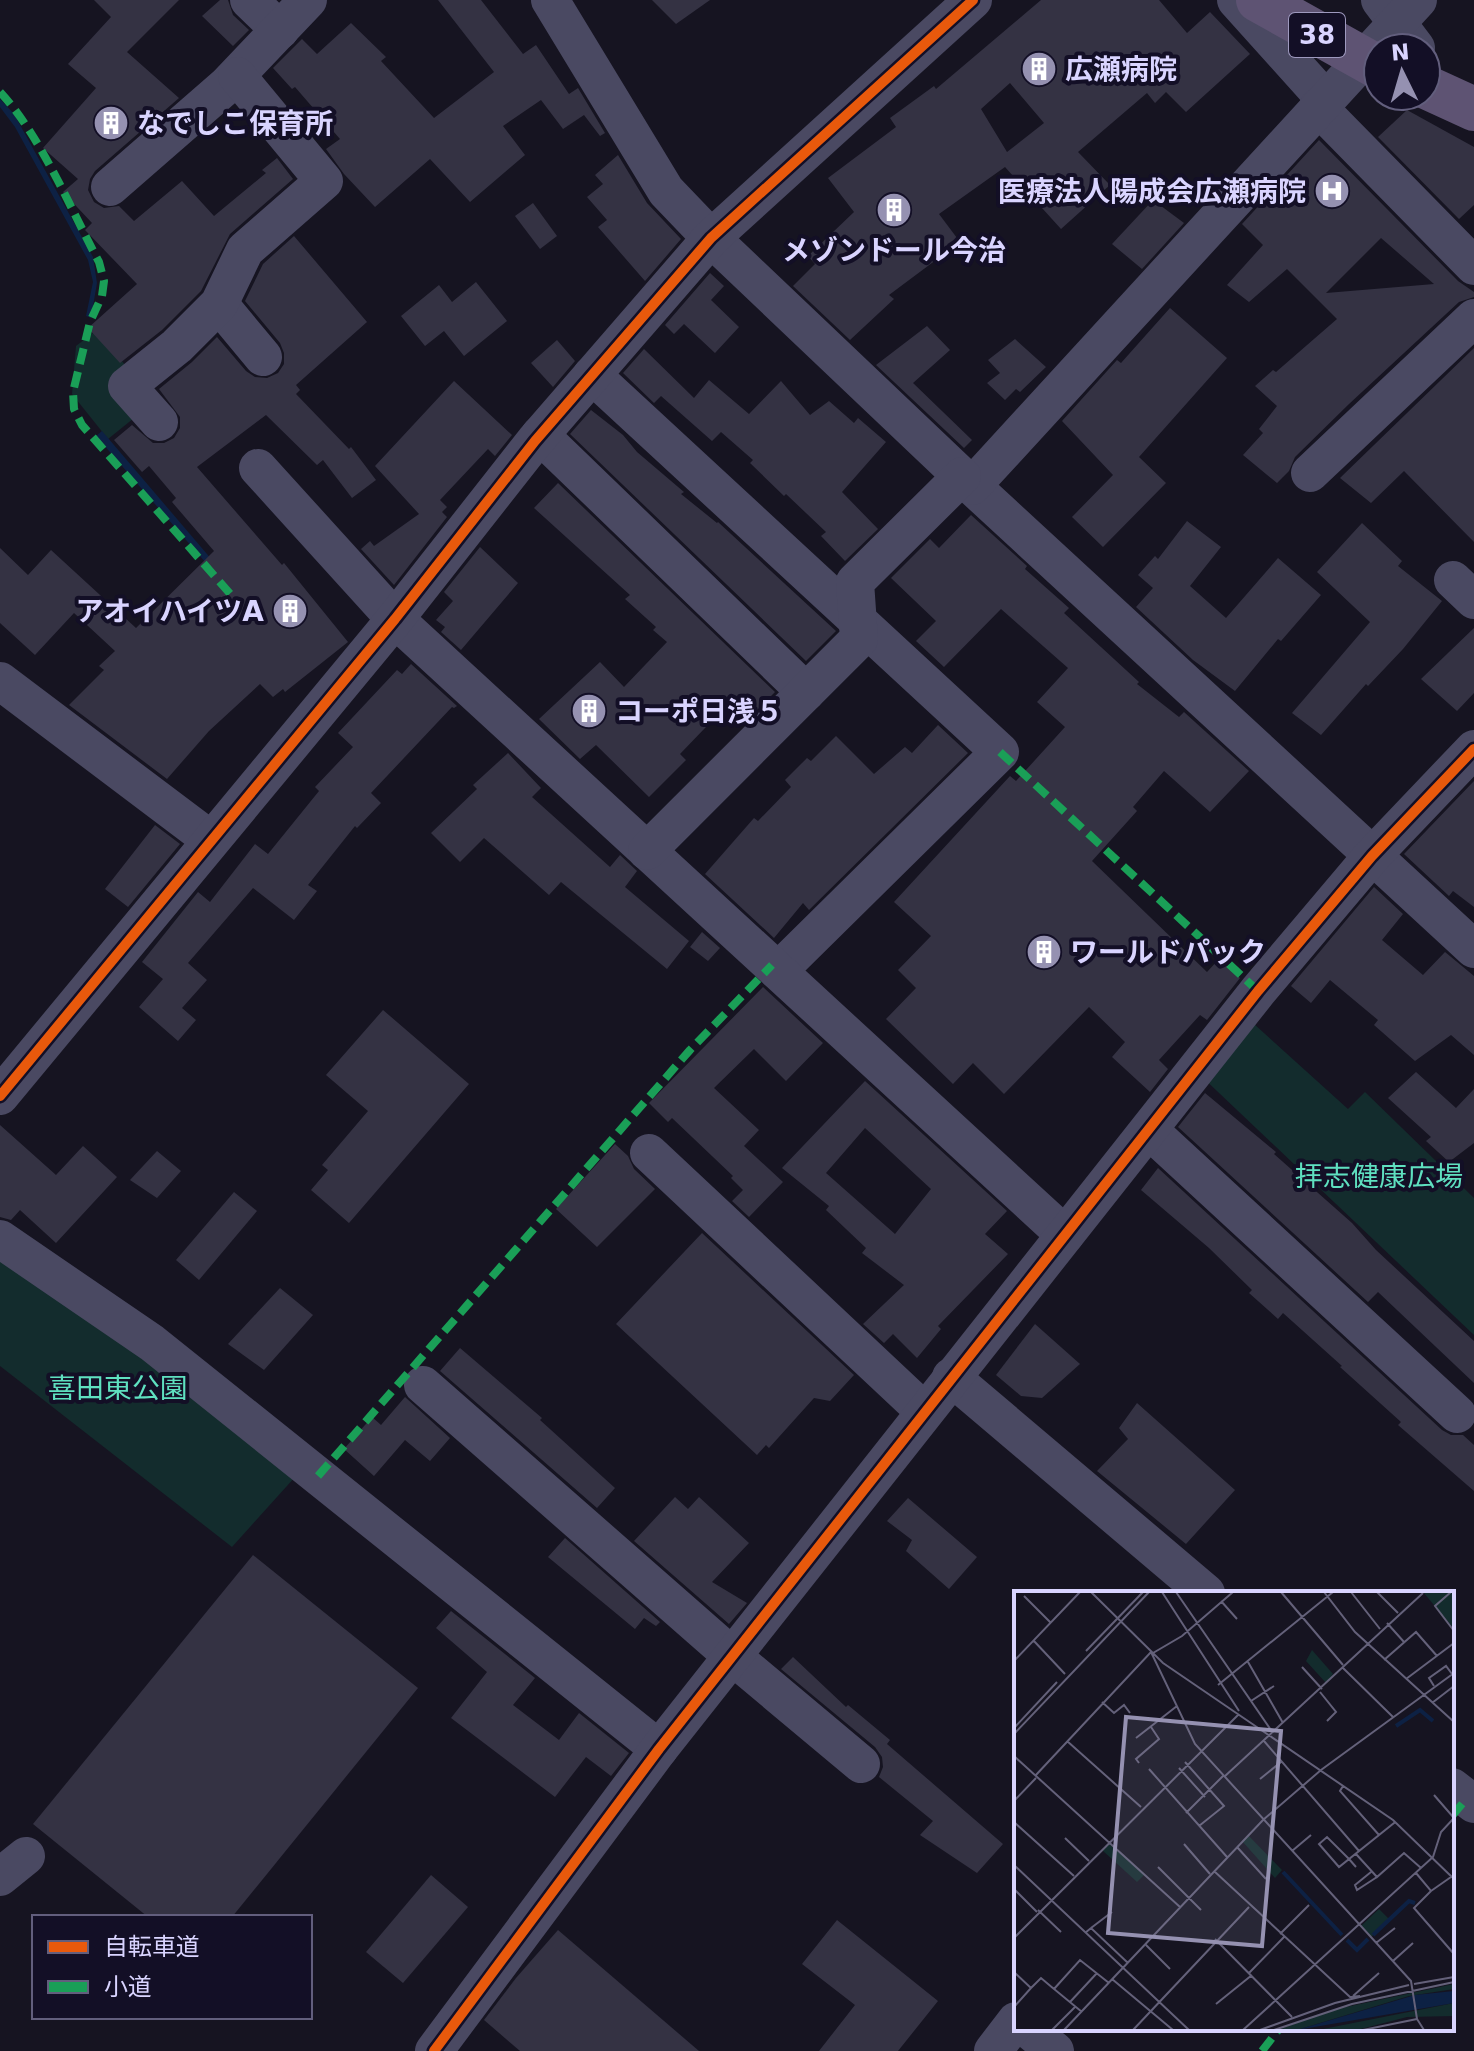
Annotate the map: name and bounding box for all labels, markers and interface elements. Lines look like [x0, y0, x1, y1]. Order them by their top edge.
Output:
road number: 38 [1289, 13, 1345, 57]
north arrow [1362, 32, 1442, 112]
text: N [1390, 39, 1411, 66]
building icon: 広瀬病院 [1020, 50, 1058, 88]
place label: 広瀬病院 [1065, 53, 1177, 86]
building icon: なでしこ保育所 [92, 104, 130, 142]
place label: なでしこ保育所 [137, 107, 333, 140]
hospital icon: 医療法人陽成会広瀬病院 [1313, 172, 1351, 210]
place label: 医療法人陽成会広瀬病院 [998, 175, 1306, 208]
building icon: メゾンドール今治 [875, 191, 913, 229]
place label: メゾンドール今治 [782, 234, 1006, 267]
building icon: アオイハイツA [271, 592, 309, 630]
place label: アオイハイツA [75, 595, 264, 628]
building icon: コーポ日浅５ [570, 692, 608, 730]
place label: コーポ日浅５ [615, 695, 783, 728]
building icon: ワールドパック [1025, 933, 1063, 971]
place label: ワールドパック [1070, 936, 1266, 969]
park label: 拝志健康広場 [1295, 1160, 1463, 1193]
park label: 喜田東公園 [48, 1372, 188, 1405]
inset map [1014, 1591, 1454, 2031]
legend [32, 1915, 312, 2019]
text: 自転車道 [104, 1933, 200, 1961]
text: 小道 [104, 1973, 152, 2001]

